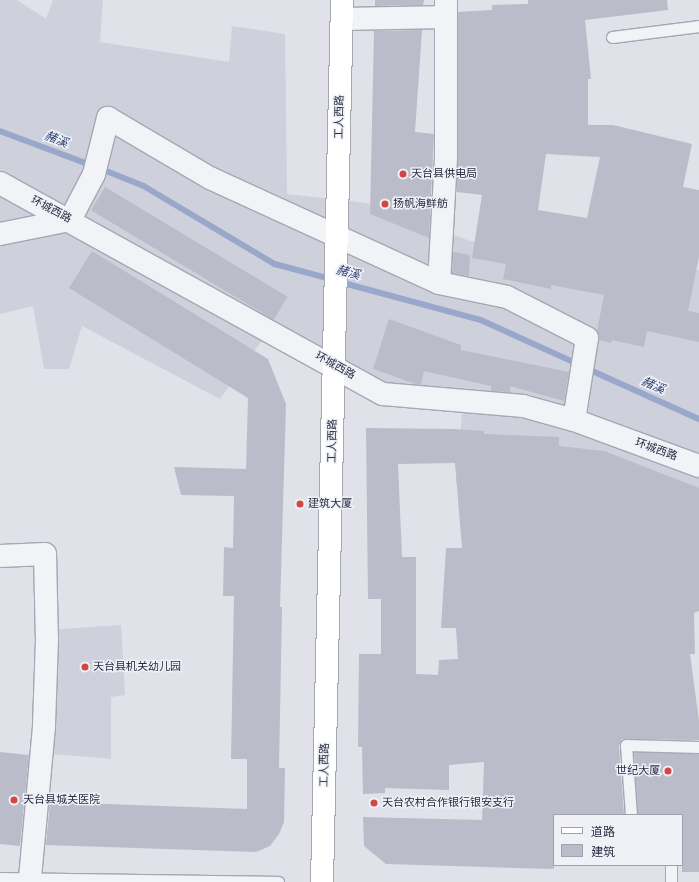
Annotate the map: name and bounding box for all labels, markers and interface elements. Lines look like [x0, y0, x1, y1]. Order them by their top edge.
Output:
street label: 工人西路 [333, 95, 347, 139]
water label: 赭溪 [42, 129, 70, 151]
place label: 天台县供电局 [411, 167, 477, 181]
marker: 天台县供电局 [398, 169, 408, 179]
street label: 环城西路 [28, 194, 74, 226]
place label: 扬帆海鲜舫 [393, 197, 448, 211]
marker: 扬帆海鲜舫 [380, 199, 390, 209]
water label: 赭溪 [335, 263, 361, 283]
street label: 环城西路 [313, 350, 357, 382]
water label: 赭溪 [639, 375, 667, 397]
street label: 工人西路 [326, 419, 340, 463]
street label: 环城西路 [633, 436, 679, 464]
place label: 建筑大厦 [308, 497, 352, 511]
marker: 建筑大厦 [295, 499, 305, 509]
place label: 天台县机关幼儿园 [93, 660, 181, 674]
marker: 天台县机关幼儿园 [80, 662, 90, 672]
street label: 工人西路 [318, 743, 332, 787]
place label: 世纪大厦 [616, 764, 660, 778]
marker: 世纪大厦 [663, 766, 673, 776]
place label: 天台县城关医院 [23, 793, 100, 807]
marker: 天台县城关医院 [8, 794, 20, 806]
place label: 天台农村合作银行银安支行 [382, 796, 514, 810]
marker: 天台农村合作银行银安支行 [369, 798, 379, 808]
legend [553, 814, 683, 866]
text: 道路 [591, 825, 615, 839]
text: 建筑 [591, 845, 615, 859]

